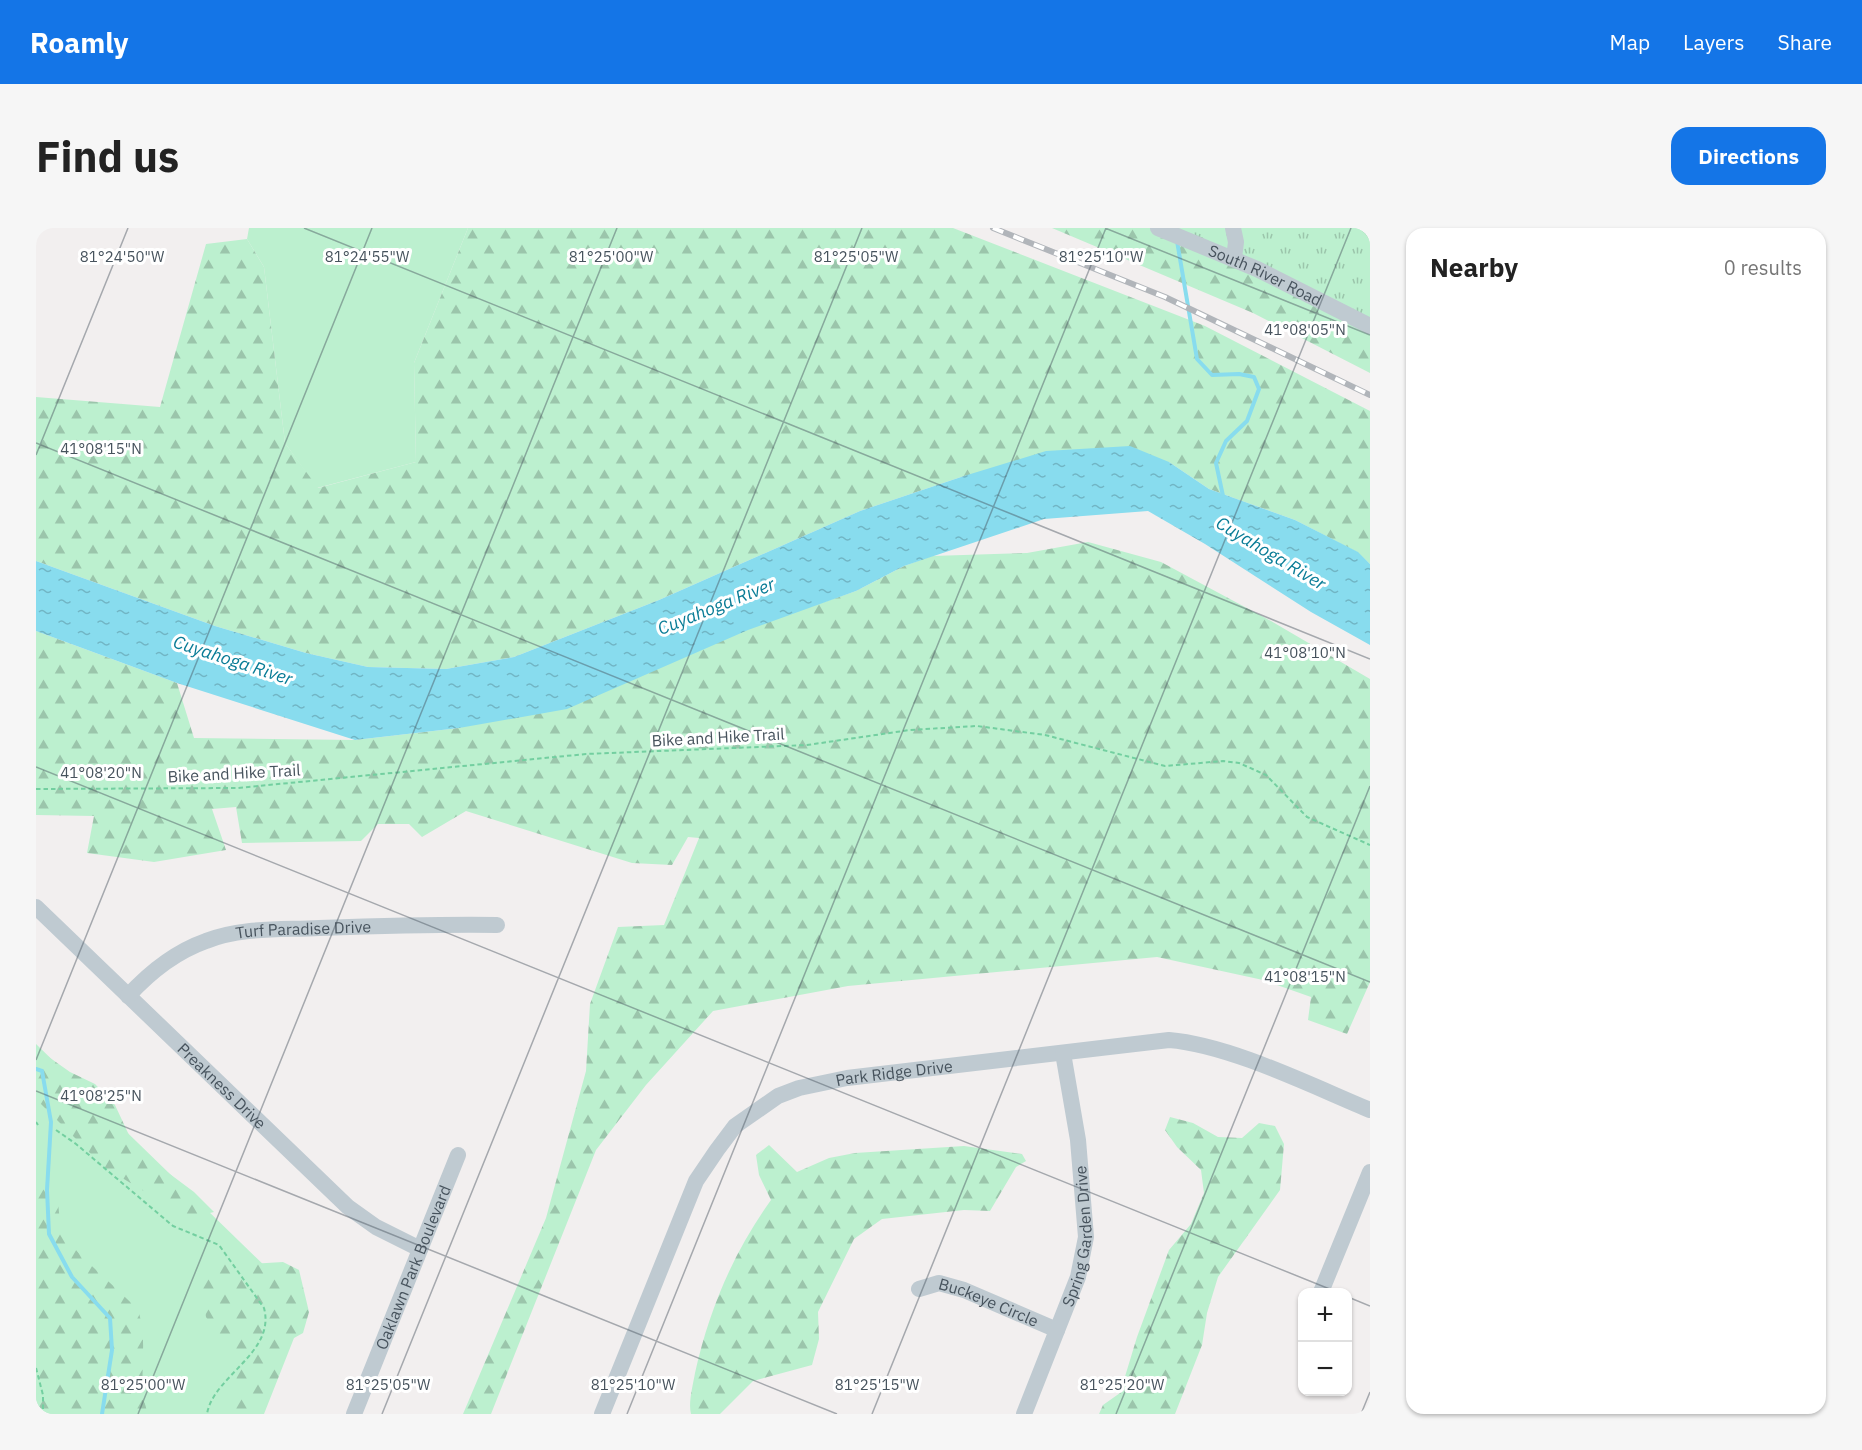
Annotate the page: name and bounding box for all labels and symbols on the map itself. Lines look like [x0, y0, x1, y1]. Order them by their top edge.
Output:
street label: South River Road [1205, 240, 1325, 310]
text: 81°24'50"W [80, 247, 165, 266]
text: 81°24'55"W [325, 247, 410, 266]
text: 81°25'00"W [569, 247, 654, 266]
text: 81°25'05"W [814, 247, 899, 266]
text: 81°25'10"W [1059, 247, 1144, 266]
text: 41°08'05"N [1264, 320, 1346, 339]
text: 41°08'15"N [60, 439, 142, 458]
water label: Cuyahoga River [1212, 511, 1331, 595]
water label: Cuyahoga River [654, 572, 778, 640]
water label: Cuyahoga River [170, 630, 296, 690]
text: 41°08'10"N [1264, 643, 1346, 662]
street label: Bike and Hike Trail [651, 724, 785, 750]
street label: Bike and Hike Trail [167, 760, 301, 786]
text: 41°08'20"N [60, 763, 142, 782]
street label: Turf Paradise Drive [234, 916, 372, 943]
text: 41°08'15"N [1264, 967, 1346, 986]
street label: Preakness Drive [173, 1039, 271, 1133]
street label: Park Ridge Drive [834, 1056, 954, 1090]
text: 41°08'25"N [60, 1086, 142, 1105]
street label: Spring Garden Drive [1057, 1165, 1096, 1309]
street label: Oaklawn Park Boulevard [371, 1182, 455, 1352]
street label: Buckeye Circle [936, 1273, 1042, 1331]
text: 81°25'00"W [101, 1375, 186, 1394]
text: 81°25'05"W [346, 1375, 431, 1394]
text: 81°25'10"W [591, 1375, 676, 1394]
text: 81°25'15"W [835, 1375, 920, 1394]
text: 81°25'20"W [1080, 1375, 1165, 1394]

